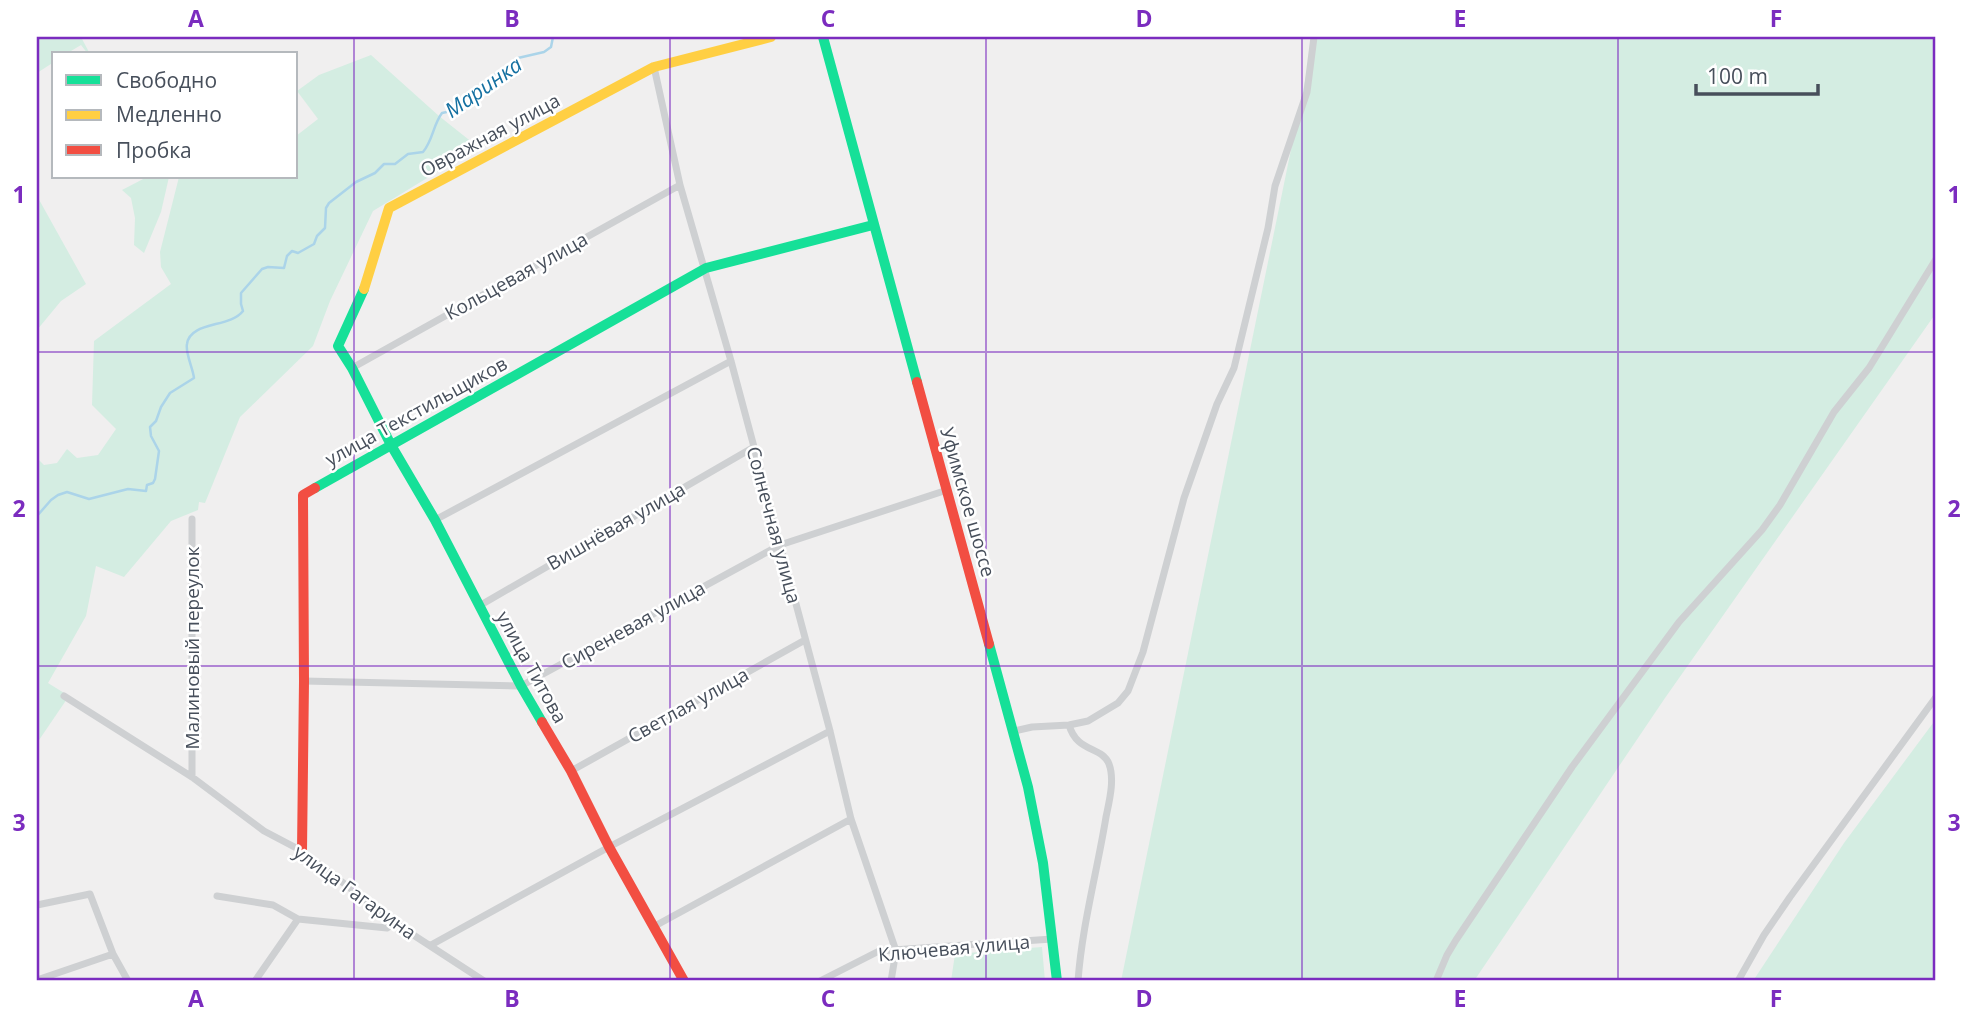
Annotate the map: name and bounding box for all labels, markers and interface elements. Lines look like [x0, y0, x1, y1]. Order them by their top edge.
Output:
text: A [188, 2, 204, 34]
text: B [504, 2, 520, 34]
text: C [821, 2, 835, 34]
text: D [1135, 2, 1153, 34]
text: E [1454, 2, 1466, 34]
text: F [1770, 2, 1782, 34]
water label: Маринка [439, 50, 527, 124]
legend [52, 52, 298, 178]
scale bar [1696, 52, 1819, 96]
text: 100 m [1707, 62, 1768, 90]
text: Свободно [116, 66, 217, 94]
street label: Овражная улица [416, 87, 564, 183]
text: Медленно [116, 100, 222, 128]
text: Пробка [116, 136, 192, 164]
text: 1 [12, 178, 26, 210]
text: 1 [1947, 178, 1961, 210]
street label: Кольцевая улица [440, 226, 592, 326]
street label: улица Текстильщиков [320, 350, 512, 472]
street label: Уфимское шоссе [934, 424, 1002, 580]
street label: Солнечная улица [741, 444, 807, 606]
street label: Вишнёвая улица [542, 476, 690, 576]
text: 2 [12, 492, 26, 524]
text: 2 [1947, 492, 1961, 524]
street label: Малиновый переулок [179, 546, 205, 749]
street label: Сиреневая улица [556, 575, 710, 675]
street label: улица Титова [491, 606, 573, 728]
street label: Светлая улица [623, 661, 753, 749]
text: 3 [12, 806, 26, 838]
text: 3 [1947, 806, 1961, 838]
street label: улица Гагарина [289, 839, 421, 945]
street label: Ключевая улица [877, 928, 1031, 968]
text: A [188, 982, 204, 1014]
text: B [504, 982, 520, 1014]
text: C [821, 982, 835, 1014]
text: D [1135, 982, 1153, 1014]
text: E [1454, 982, 1466, 1014]
text: F [1770, 982, 1782, 1014]

